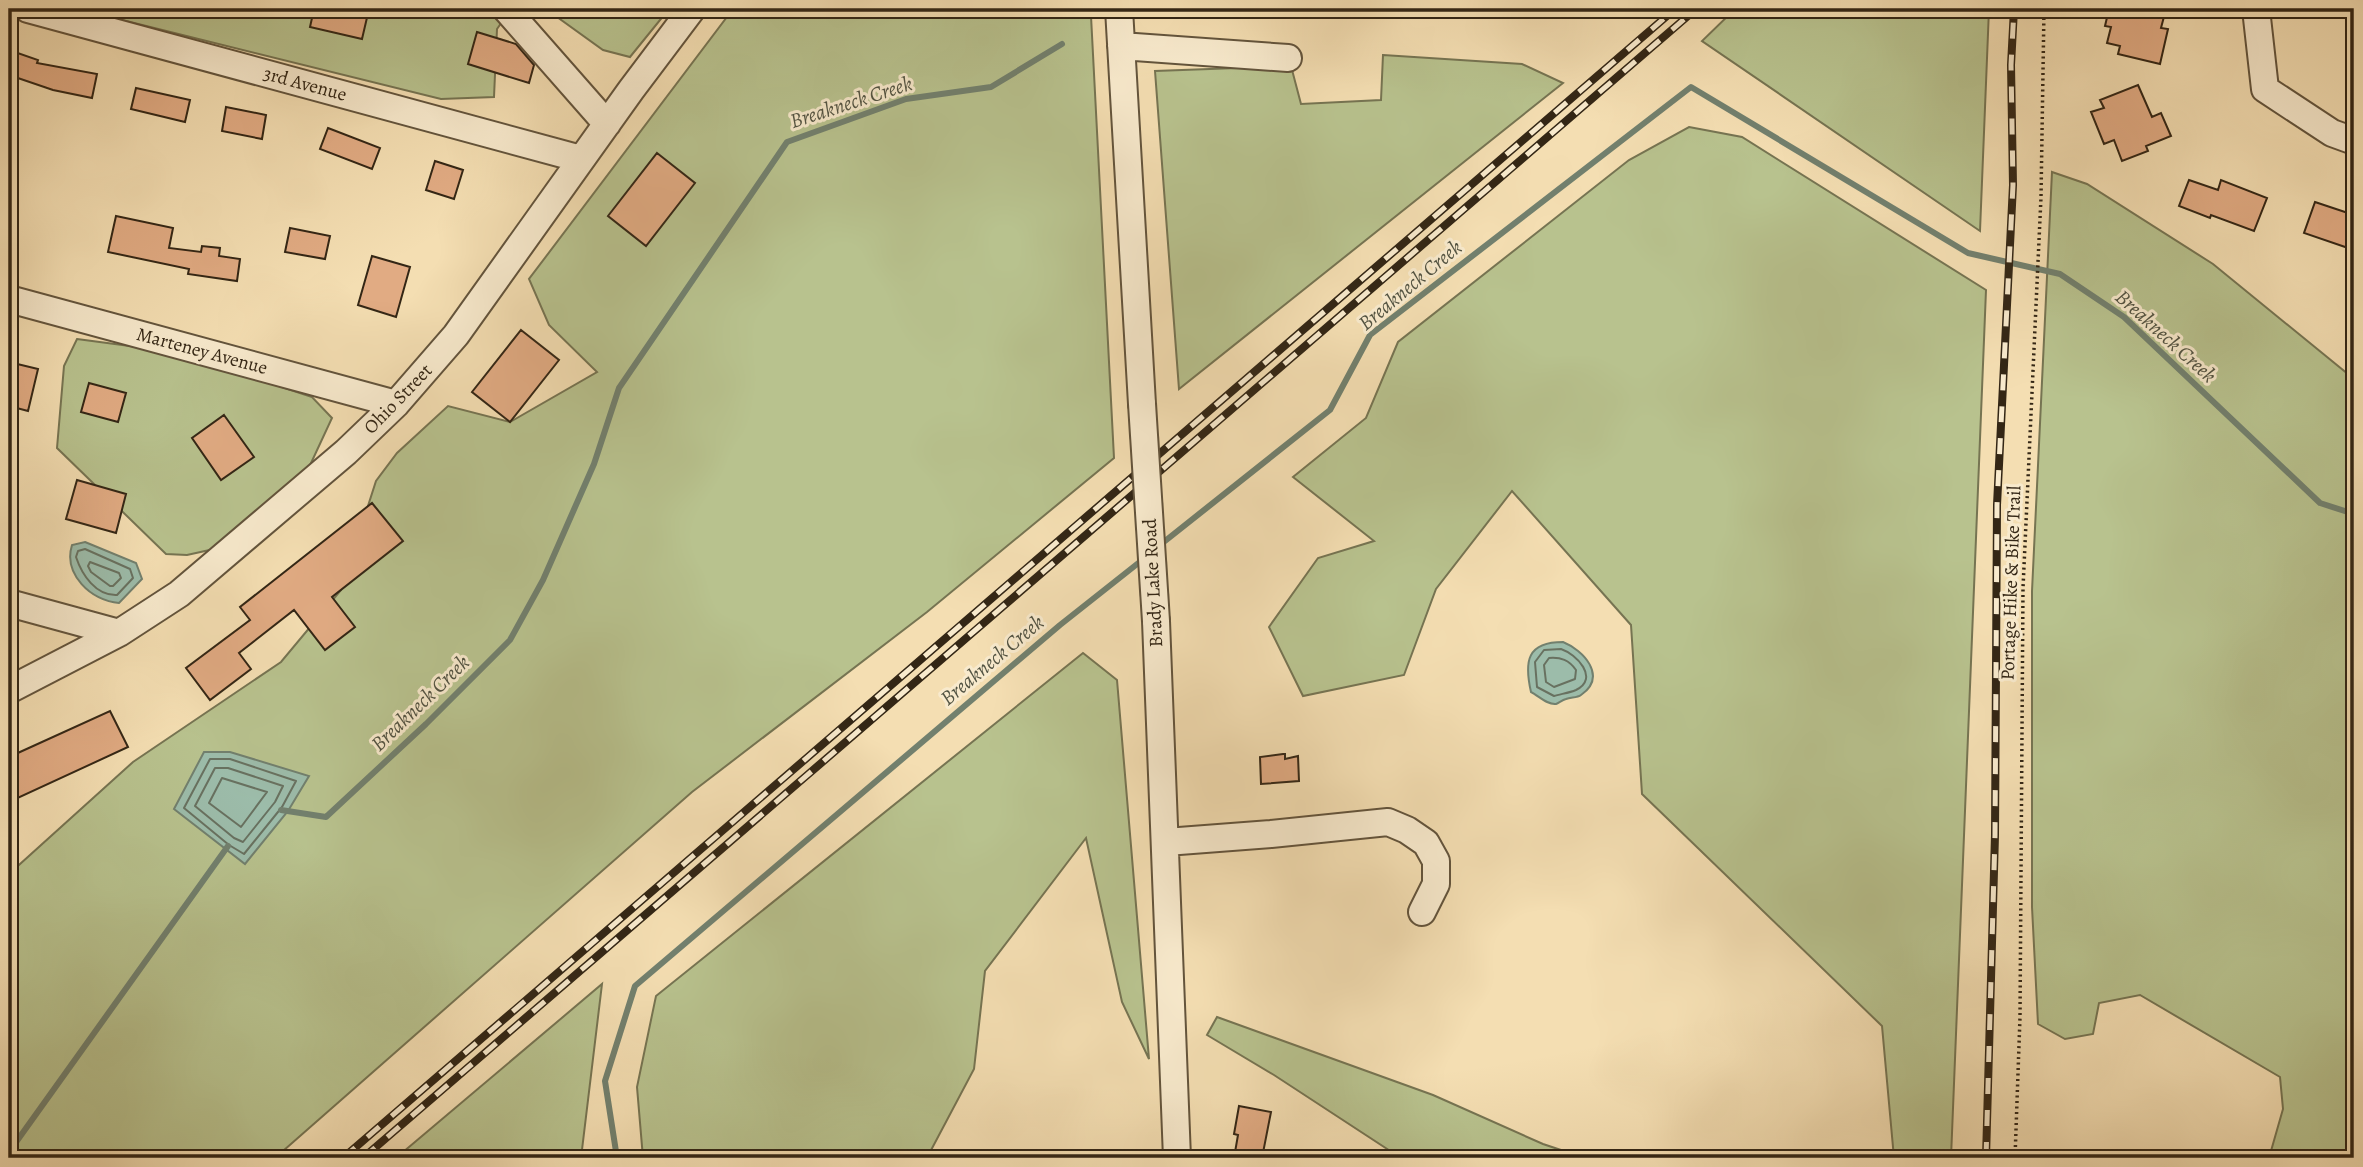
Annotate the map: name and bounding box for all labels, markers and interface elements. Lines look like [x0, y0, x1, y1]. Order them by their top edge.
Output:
street label: 3rd Avenue [260, 60, 350, 108]
water label: Breakneck Creek [786, 69, 916, 135]
water label: Breakneck Creek [1352, 233, 1468, 337]
water label: Breakneck Creek [2109, 283, 2223, 389]
street label: Marteney Avenue [134, 321, 270, 381]
street label: Ohio Street [358, 358, 438, 440]
street label: Portage Hike & Bike Trail [1995, 485, 2027, 681]
street label: Brady Lake Road [1137, 517, 1169, 648]
water label: Breakneck Creek [934, 608, 1050, 712]
water label: Breakneck Creek [365, 649, 475, 757]

